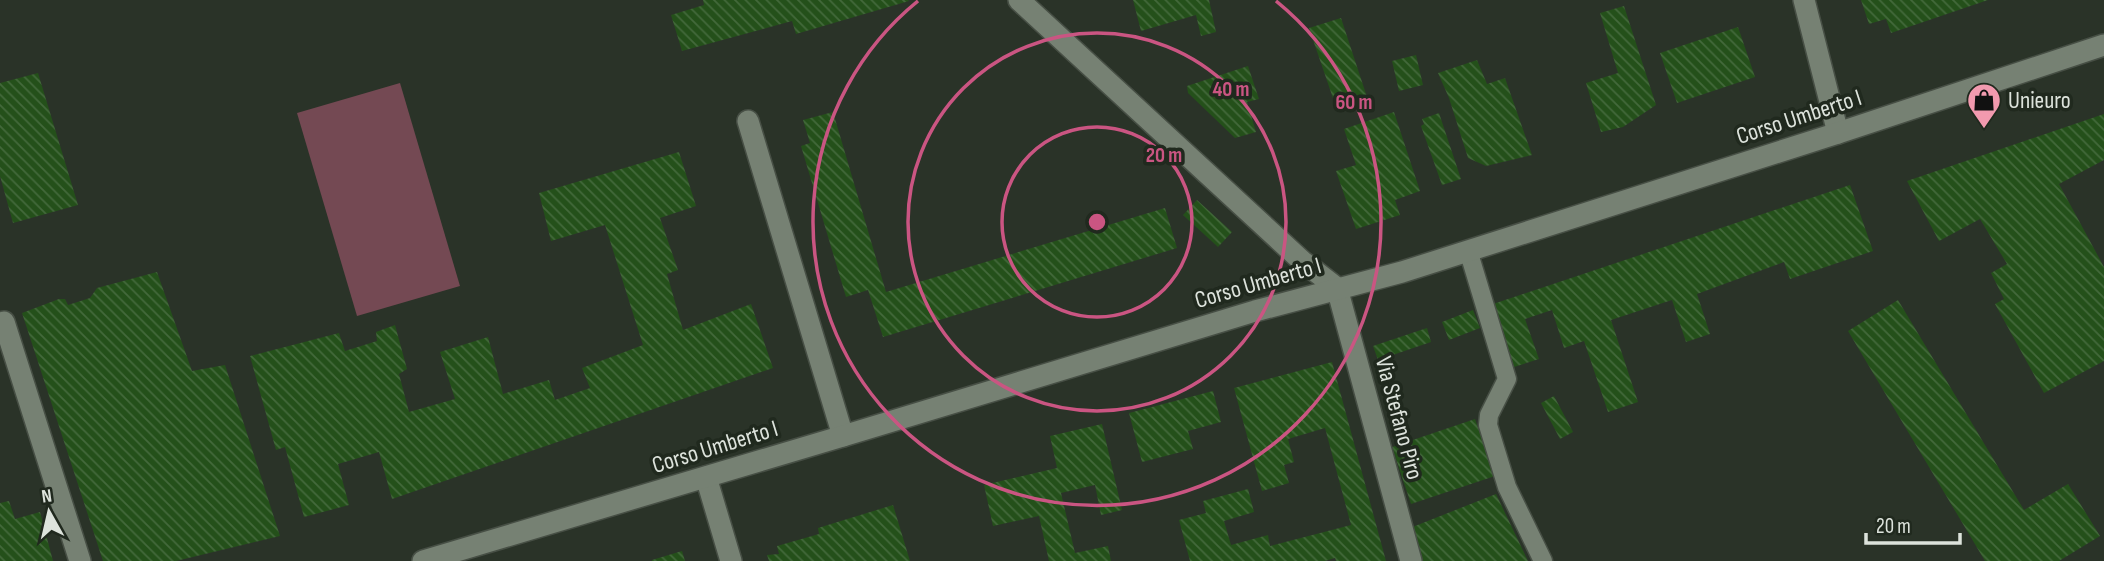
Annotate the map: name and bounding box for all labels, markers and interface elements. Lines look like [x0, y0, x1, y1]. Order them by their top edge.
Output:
text: 40 m [1213, 77, 1249, 102]
shop icon: Unieuro [1965, 81, 2003, 130]
street label: Corso Umberto I [1733, 83, 1865, 151]
place label: Unieuro [2008, 86, 2071, 115]
text: 60 m [1335, 90, 1373, 115]
text: 20 m [1146, 143, 1182, 168]
centre of rings [1085, 210, 1109, 234]
street label: Corso Umberto I [1191, 251, 1325, 315]
street label: Via Stefano Piro [1369, 353, 1429, 483]
street label: Corso Umberto I [649, 414, 781, 480]
north arrow [14, 477, 84, 547]
text: N [40, 485, 53, 509]
scale bar [1866, 502, 1960, 546]
text: 20 m [1876, 514, 1911, 539]

